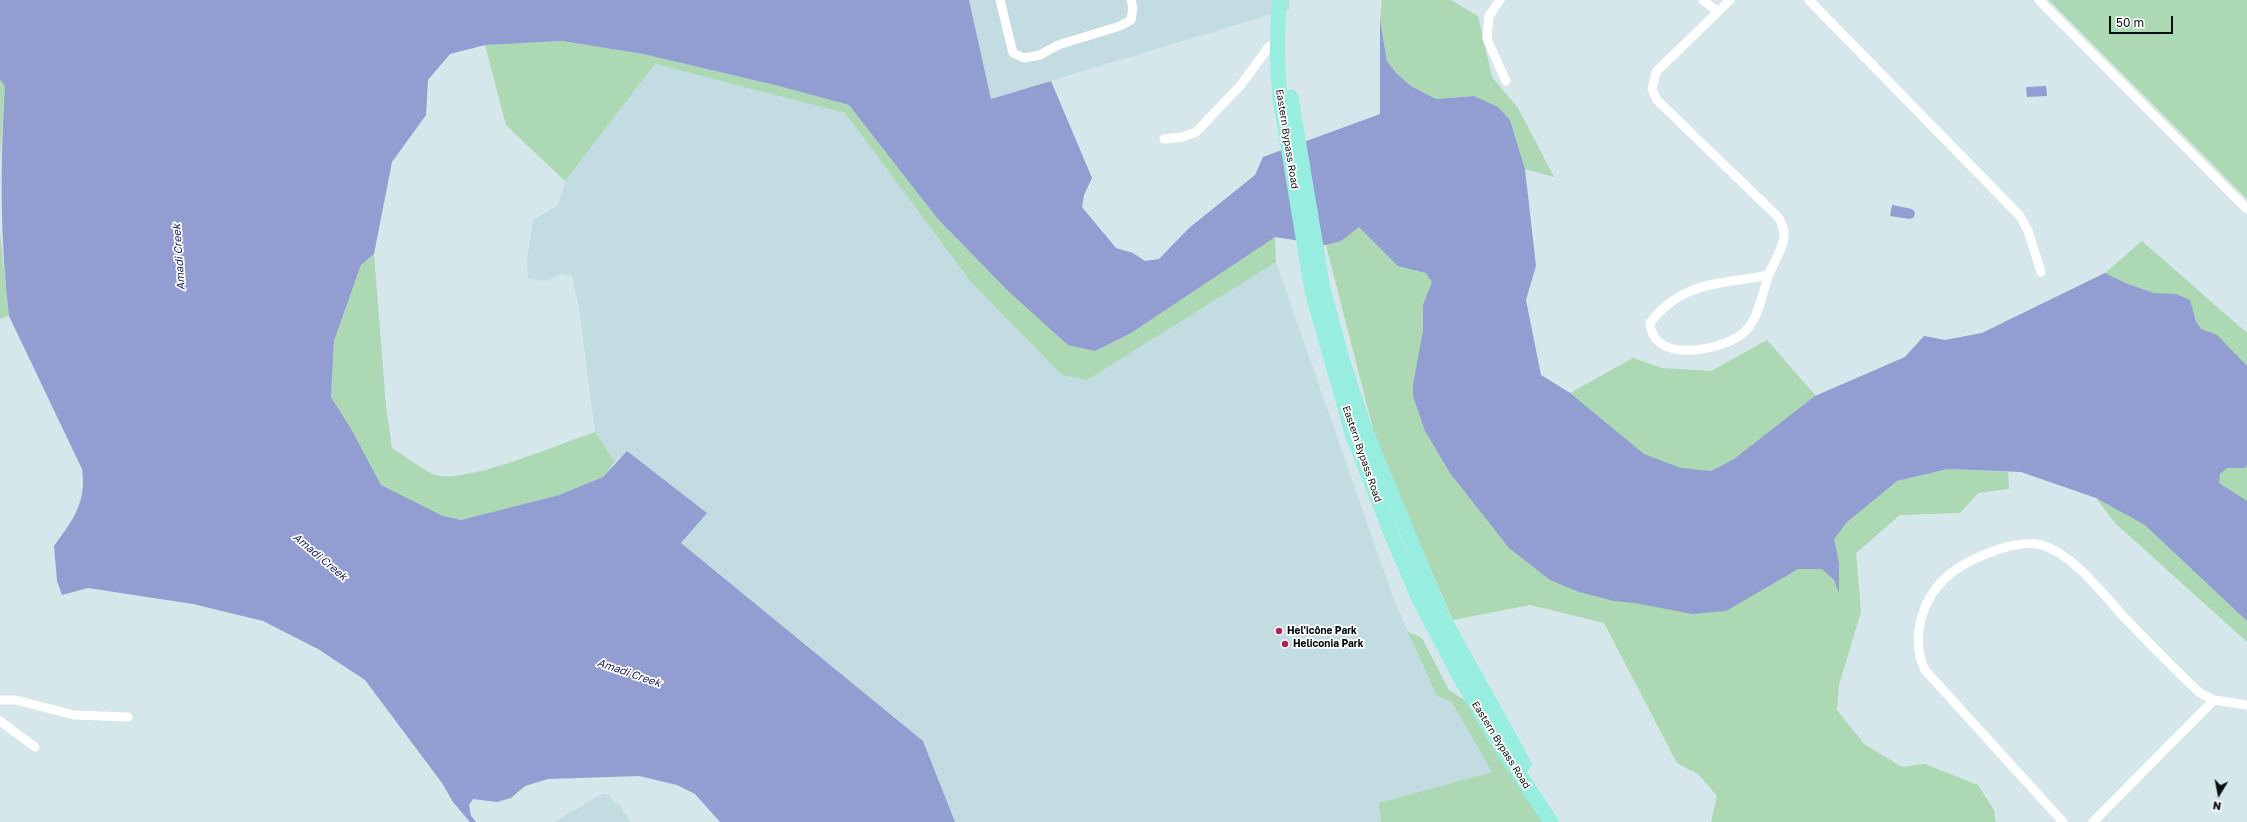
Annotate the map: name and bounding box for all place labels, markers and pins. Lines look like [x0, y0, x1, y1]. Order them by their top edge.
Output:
place label: Hel'icône Park [1287, 625, 1357, 637]
marker: Hel'icône Park [1274, 626, 1284, 636]
place label: Heliconia Park [1293, 638, 1363, 650]
marker: Heliconia Park [1280, 639, 1290, 649]

